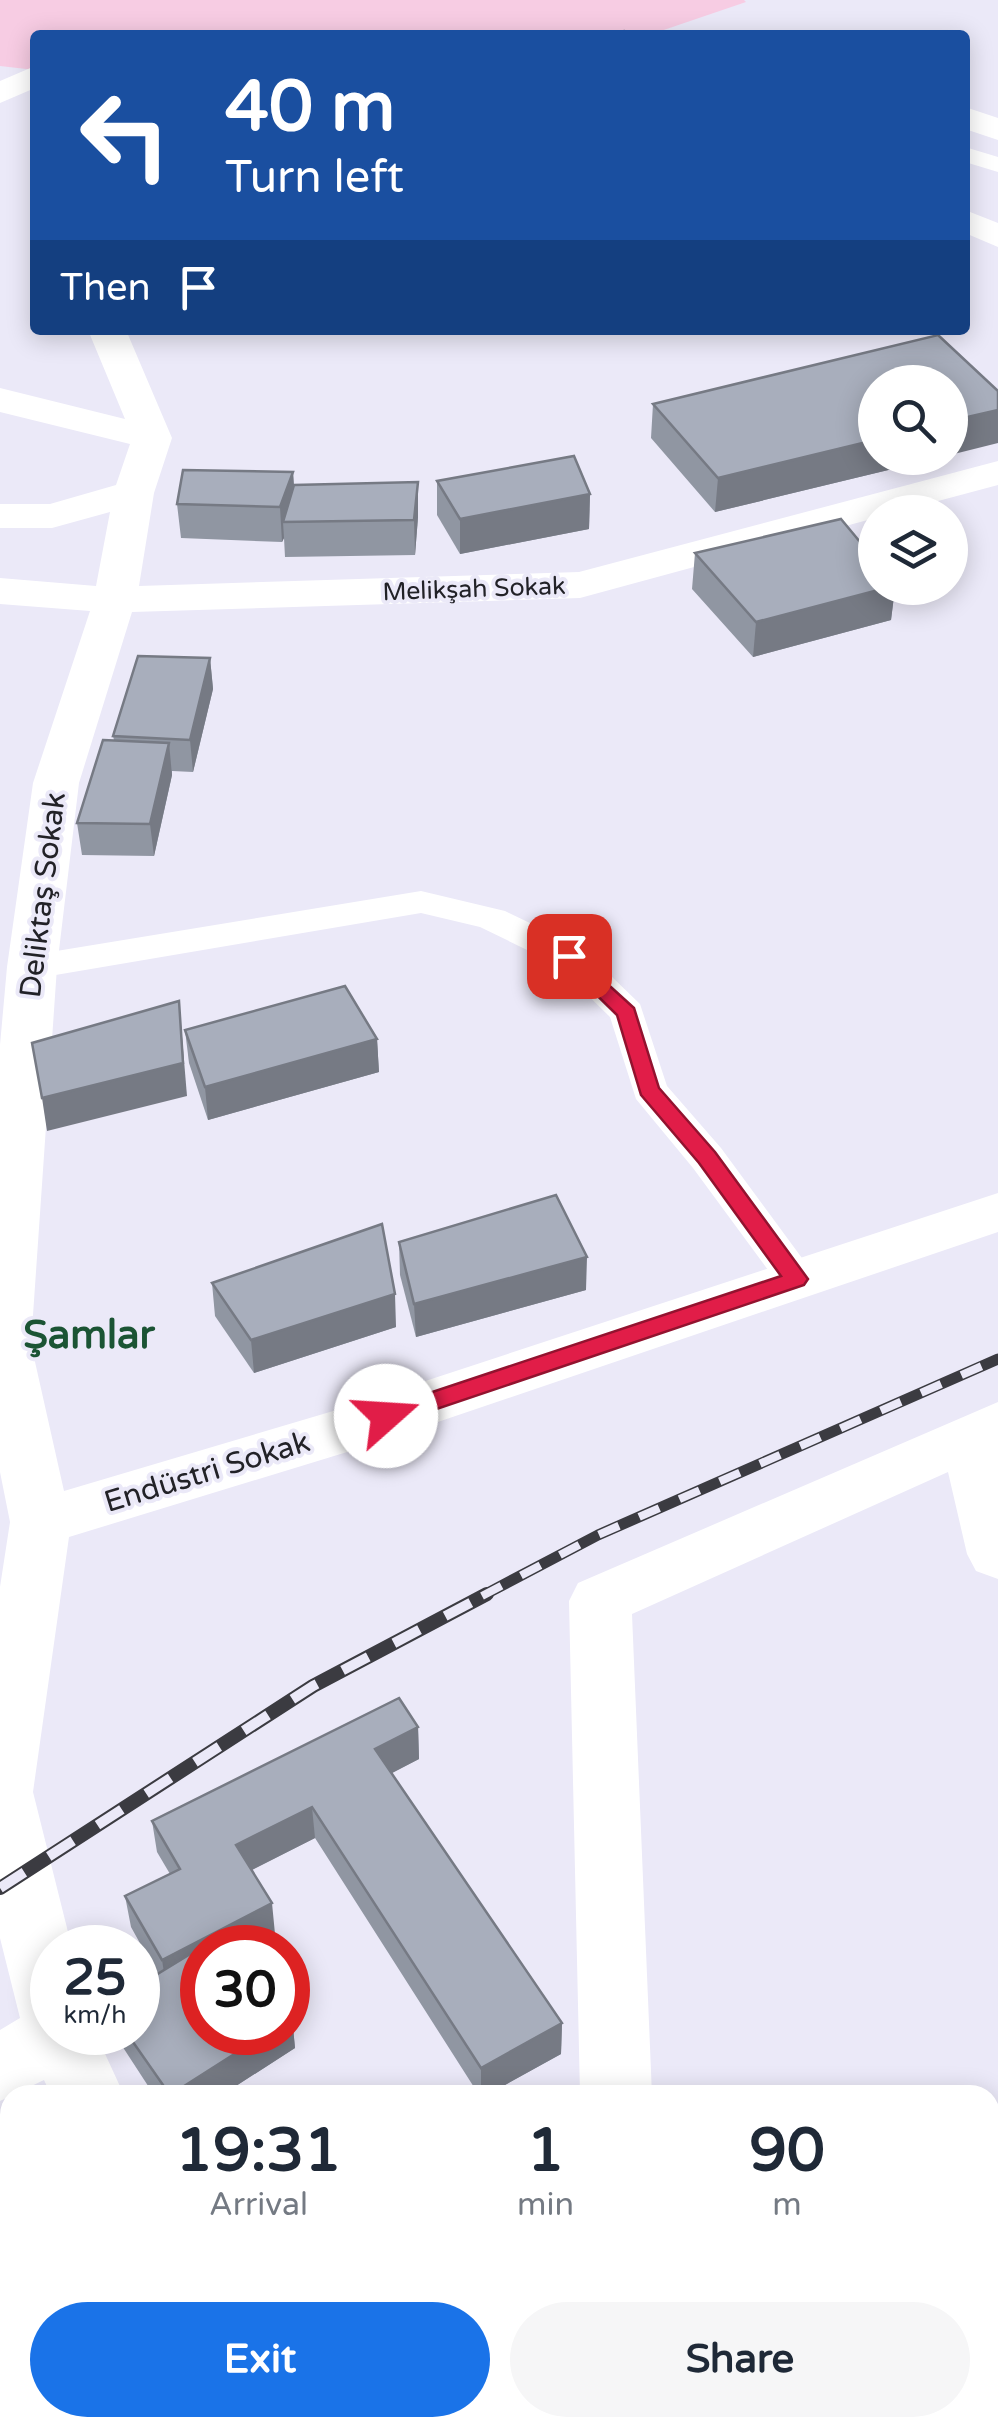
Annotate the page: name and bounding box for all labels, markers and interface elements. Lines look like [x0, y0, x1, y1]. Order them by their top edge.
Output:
text: 40 m [225, 66, 395, 150]
icon: left [60, 70, 190, 200]
text: Turn left [225, 151, 404, 205]
icon: arrive [171, 260, 226, 315]
text: Then [60, 265, 151, 311]
map controls [858, 365, 968, 605]
button: search [858, 365, 968, 475]
button: layers [858, 495, 968, 605]
street label: Melikşah Sokak [382, 571, 566, 607]
street label: Deliktaş Sokak [12, 790, 74, 1000]
pin [527, 914, 612, 999]
icon: arrive [542, 929, 597, 984]
district label: Şamlar [23, 1311, 155, 1359]
position arrow [334, 1364, 438, 1468]
street label: Endüstri Sokak [100, 1423, 314, 1521]
speed limit sign: 30 [180, 1925, 310, 2055]
text: 25 [64, 1948, 126, 2008]
text: km/h [64, 2000, 126, 2030]
text: 19:31 [175, 2115, 342, 2187]
text: 1 [527, 2115, 564, 2187]
text: 90 [749, 2115, 825, 2187]
text: Arrival [209, 2186, 308, 2224]
text: min [517, 2186, 574, 2224]
text: m [772, 2186, 802, 2224]
button: Exit [30, 2302, 490, 2417]
button: Share [510, 2302, 970, 2417]

